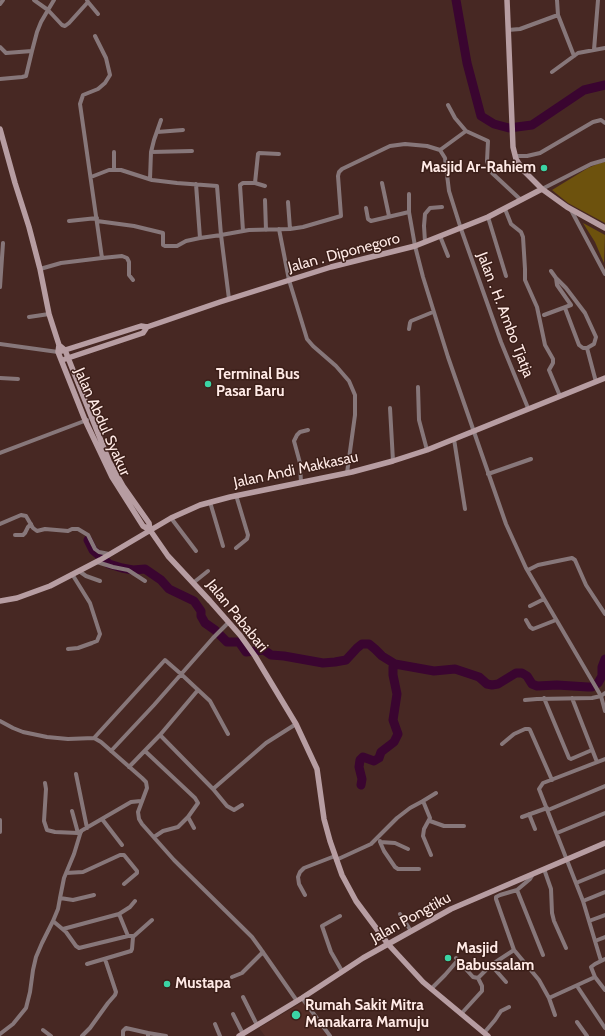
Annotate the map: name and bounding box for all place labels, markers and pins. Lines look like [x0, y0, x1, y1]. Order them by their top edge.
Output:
place label: Masjid Ar-Rahiem [421, 159, 536, 177]
marker: Masjid Ar-Rahiem [539, 163, 549, 173]
place label: Terminal Bus Pasar Baru [216, 366, 300, 401]
marker: Terminal Bus Pasar Baru [203, 379, 213, 389]
place label: Masjid Babussalam [456, 940, 534, 975]
marker: Masjid Babussalam [443, 953, 453, 963]
place label: Mustapa [175, 975, 231, 993]
marker: Mustapa [162, 979, 172, 989]
place label: Rumah Sakit Mitra Manakarra Mamuju [305, 997, 429, 1032]
marker: Rumah Sakit Mitra Manakarra Mamuju [290, 1009, 302, 1021]

